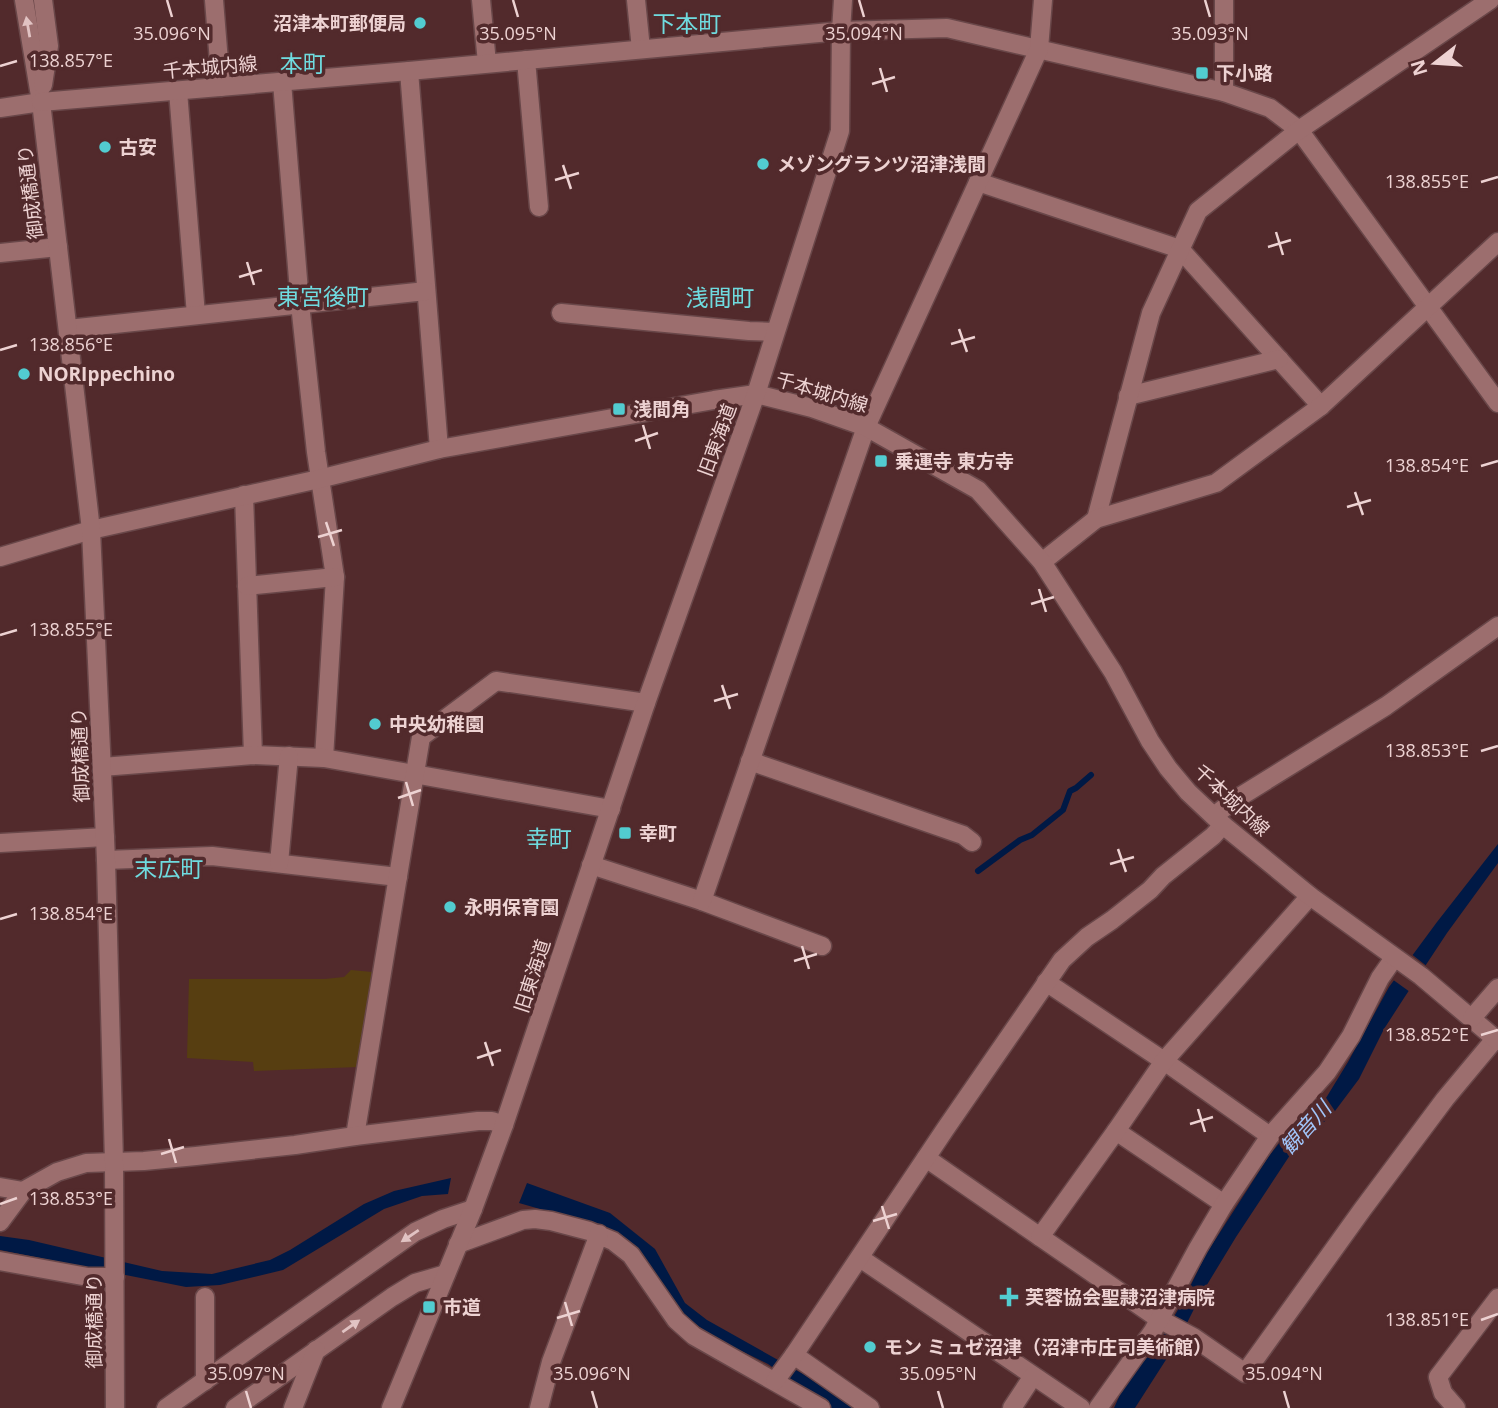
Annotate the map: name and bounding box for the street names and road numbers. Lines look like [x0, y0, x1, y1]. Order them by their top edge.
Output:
street label: 千本城内線 [162, 50, 258, 84]
street label: 御成橋通り [11, 143, 49, 241]
street label: 千本城内線 [773, 366, 871, 418]
street label: 旧東海道 [692, 400, 742, 480]
street label: 御成橋通り [65, 707, 95, 803]
street label: 千本城内線 [1188, 758, 1276, 842]
street label: 旧東海道 [508, 936, 556, 1016]
street label: 御成橋通り [81, 1273, 107, 1369]

